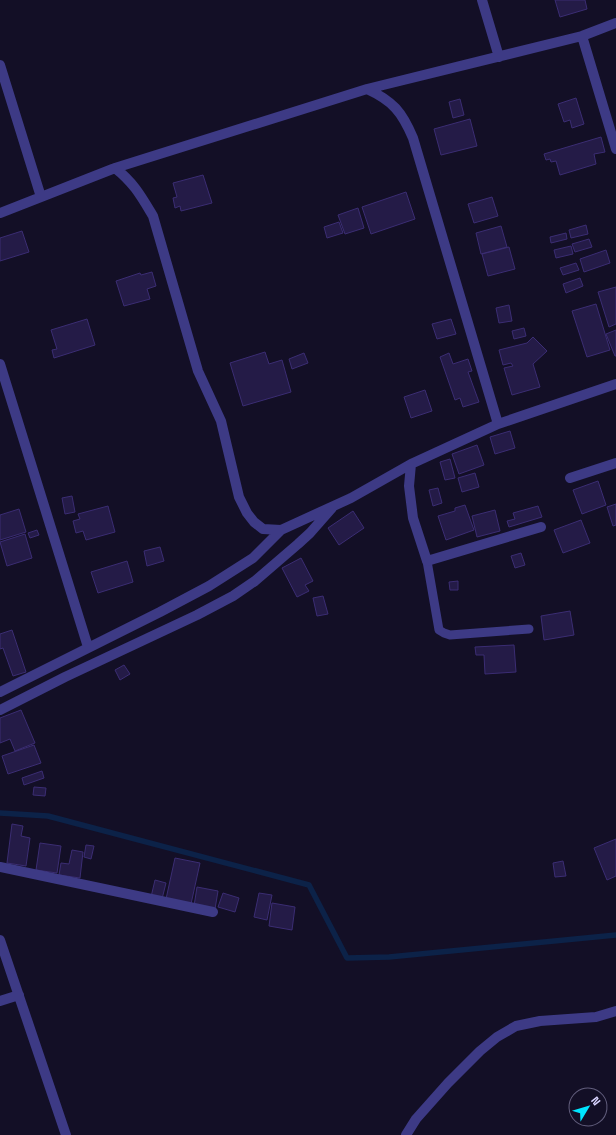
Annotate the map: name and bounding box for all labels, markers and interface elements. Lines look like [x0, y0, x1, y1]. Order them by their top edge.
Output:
north arrow [568, 1087, 608, 1127]
text: N [588, 1094, 604, 1108]

